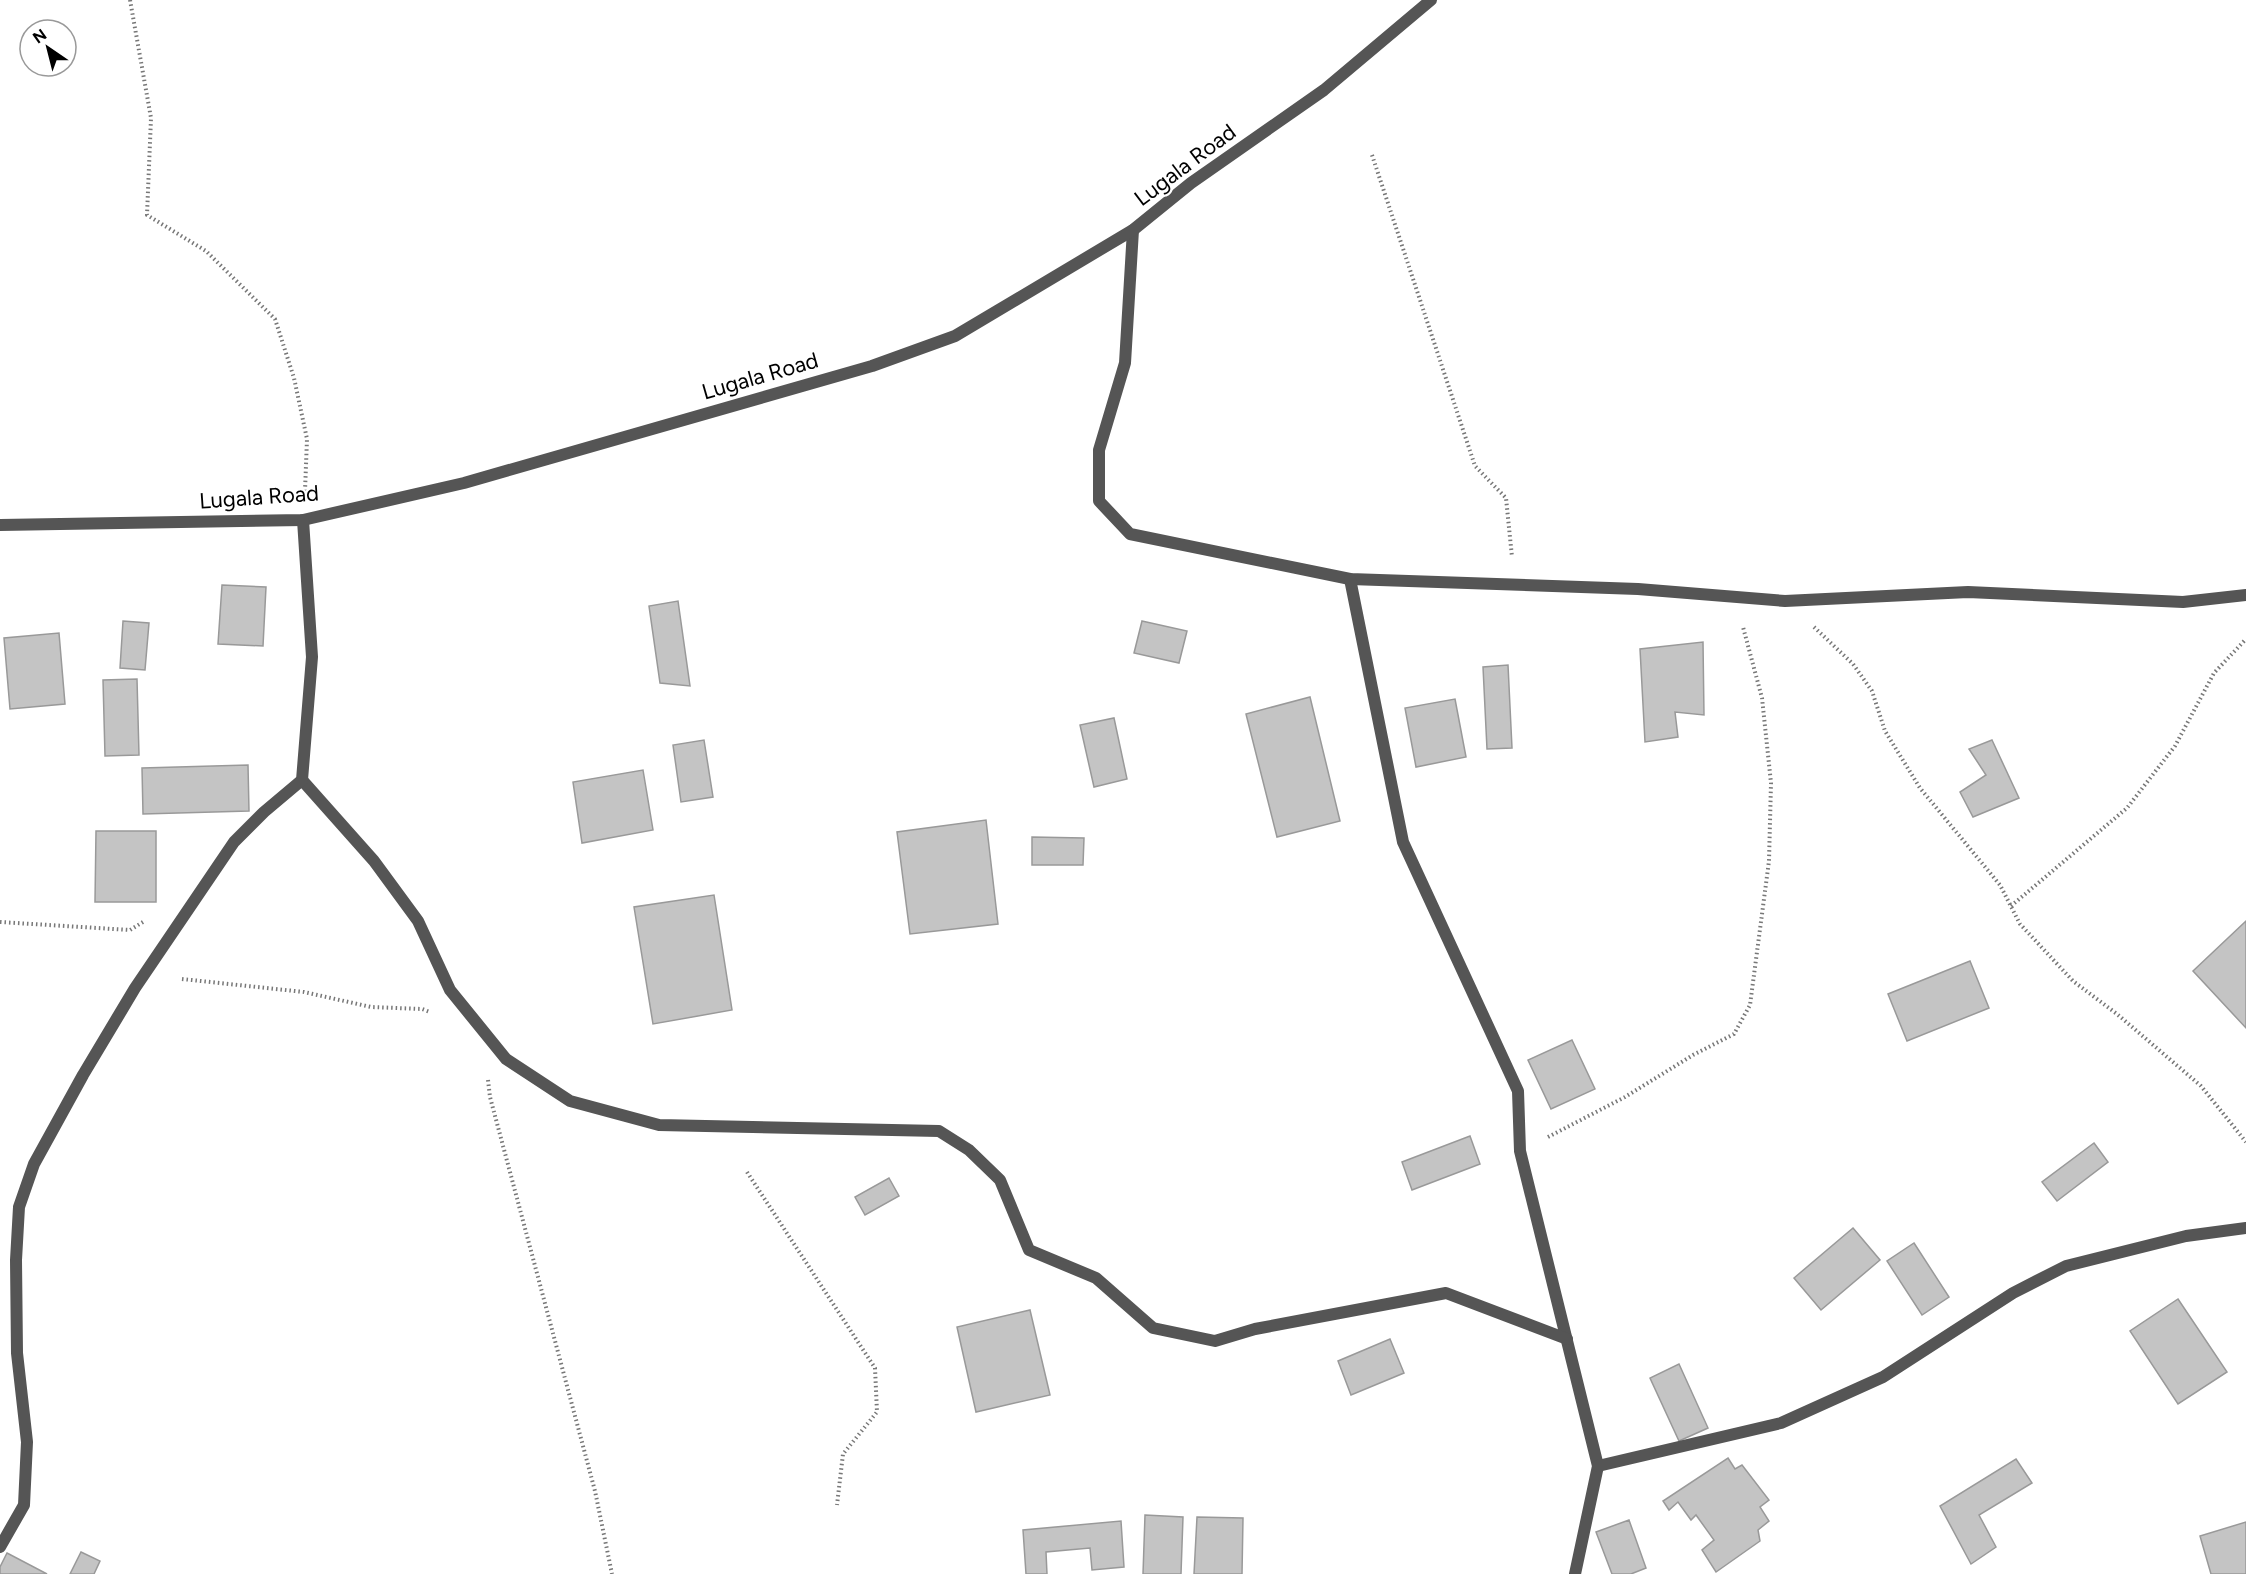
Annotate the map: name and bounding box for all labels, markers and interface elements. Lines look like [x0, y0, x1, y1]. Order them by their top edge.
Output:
north arrow [18, 18, 78, 78]
text: N [29, 25, 50, 47]
street label: Lugala Road [1129, 118, 1241, 212]
street label: Lugala Road [699, 346, 821, 406]
street label: Lugala Road [198, 479, 320, 515]

